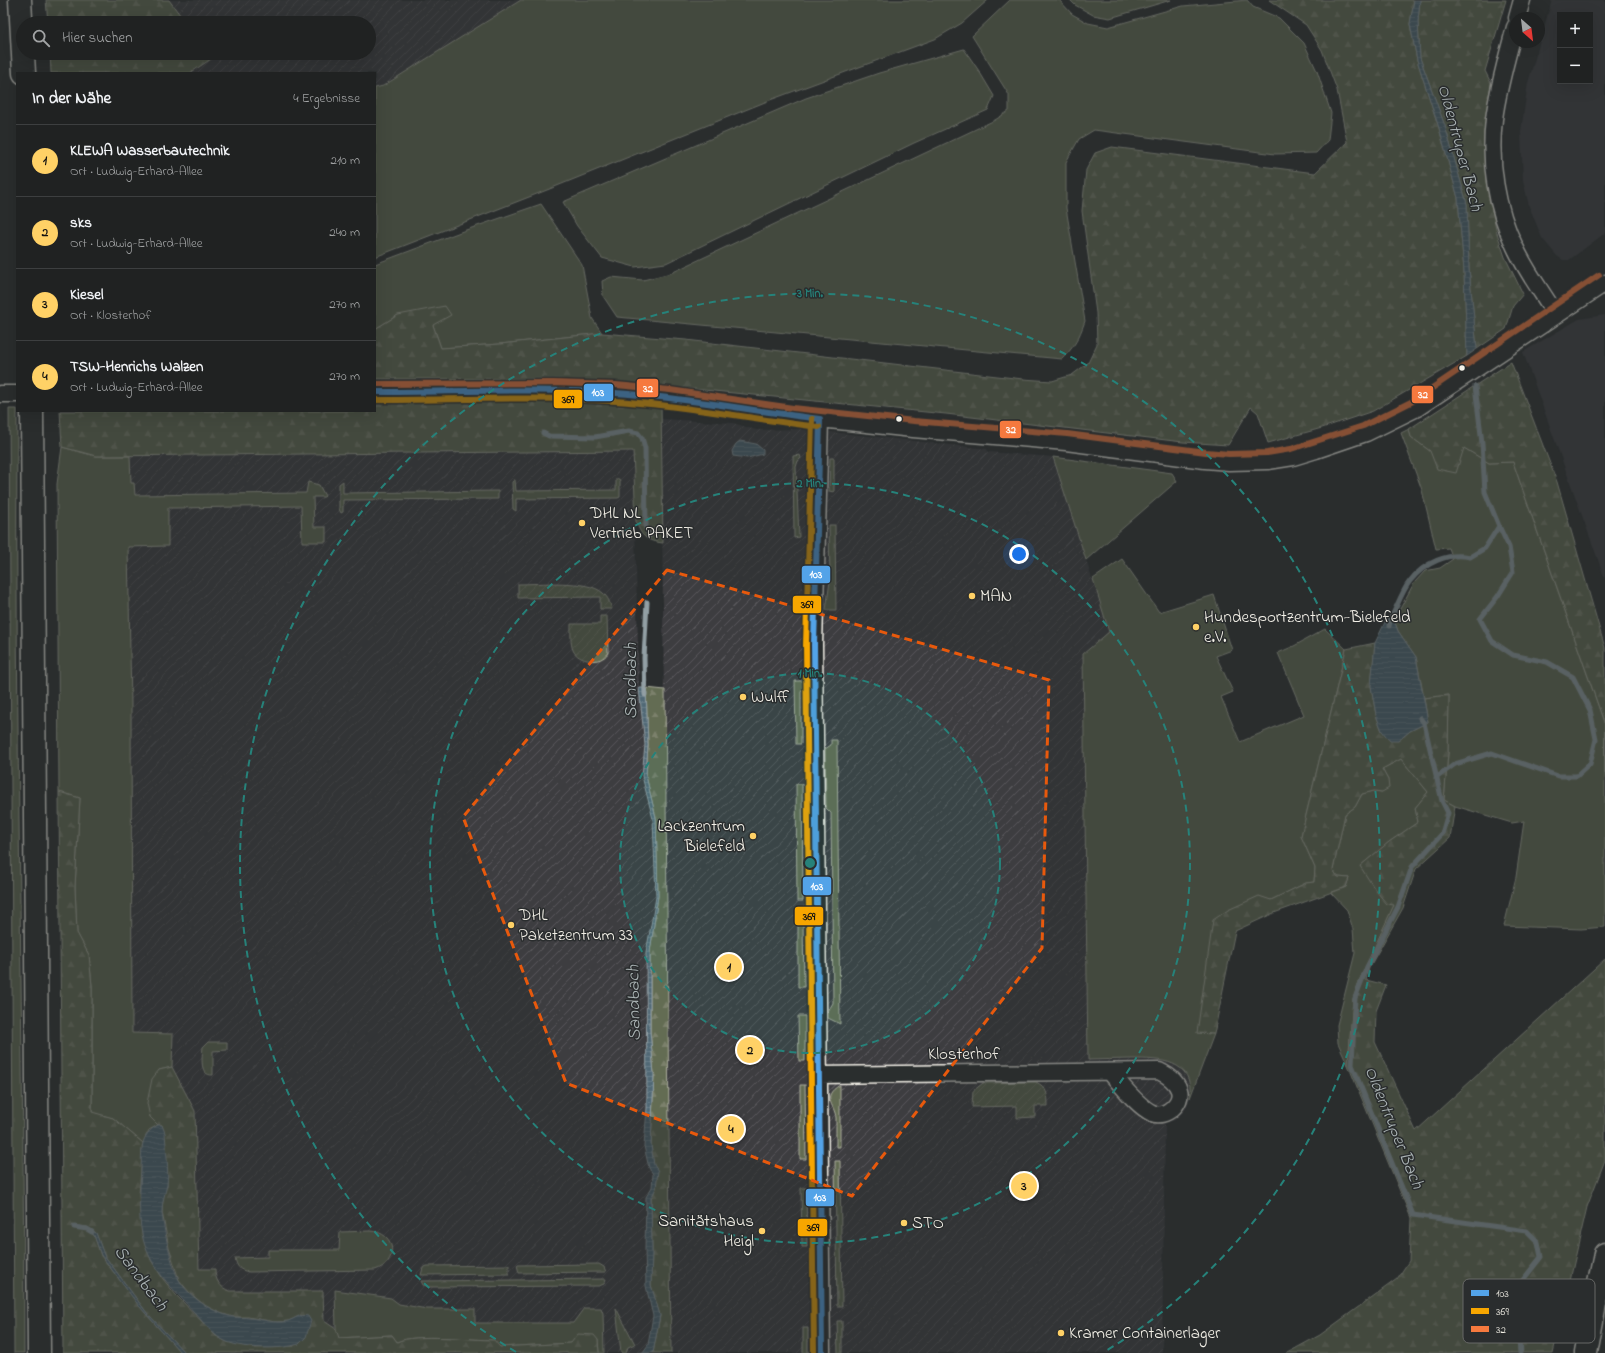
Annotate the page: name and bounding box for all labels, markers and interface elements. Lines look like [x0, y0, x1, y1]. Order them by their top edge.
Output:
north arrow [1509, 12, 1545, 48]
map controls [1557, 12, 1593, 84]
button: + [1557, 12, 1593, 48]
search box [16, 16, 376, 60]
icon: search [30, 27, 52, 49]
text: Hier suchen [62, 27, 133, 49]
button: − [1557, 48, 1593, 84]
water label: Oldentruper Bach [1430, 82, 1489, 215]
text: In der Nähe [32, 86, 111, 111]
text: 4 Ergebnisse [293, 89, 360, 108]
text: KLEWA Wasserbautechnik [70, 140, 230, 162]
text: 1 [43, 151, 47, 170]
text: 210 m [330, 151, 360, 170]
text: Ort · Ludwig-Erhard-Allee [70, 162, 203, 181]
text: sks [70, 212, 92, 234]
text: 2 [42, 223, 48, 242]
text: 240 m [329, 223, 360, 242]
text: Ort · Ludwig-Erhard-Allee [70, 234, 203, 253]
text: Kiesel [70, 284, 104, 306]
text: 3 Min. [796, 285, 823, 303]
text: 3 [42, 295, 48, 314]
text: 270 m [329, 295, 360, 314]
text: Ort · Klosterhof [70, 306, 151, 325]
text: TSW-Henrichs Walzen [70, 356, 203, 378]
unlabelled marker [1457, 363, 1467, 373]
text: 4 [42, 367, 48, 386]
text: 270 m [329, 367, 360, 386]
text: Ort · Ludwig-Erhard-Allee [70, 378, 203, 397]
line badge: 32 [636, 378, 659, 398]
text: 32 [642, 381, 654, 397]
line badge: 103 [583, 383, 614, 402]
text: 103 [592, 385, 605, 401]
line badge: 32 [1411, 385, 1434, 404]
text: 32 [1417, 387, 1429, 403]
line badge: 369 [553, 389, 583, 409]
text: 369 [561, 392, 575, 408]
unlabelled marker [894, 414, 904, 424]
line badge: 32 [999, 420, 1022, 439]
text: 32 [1005, 422, 1017, 438]
text: 2 Min. [796, 475, 824, 493]
place label: DHL NL Vertrieb PAKET [589, 501, 694, 546]
marker: DHL NL Vertrieb PAKET [577, 518, 587, 528]
your location [1009, 544, 1029, 564]
line badge: 103 [801, 565, 831, 584]
text: 103 [810, 567, 823, 583]
place label: MAN [980, 584, 1012, 609]
marker: MAN [967, 591, 977, 601]
line badge: 369 [792, 595, 822, 614]
text: 369 [800, 597, 814, 613]
place label: Hundesportzentrum-Bielefeld e.V. [1204, 605, 1411, 650]
marker: Hundesportzentrum-Bielefeld e.V. [1191, 622, 1201, 632]
water label: Sandbach [619, 643, 645, 719]
text: 1 Min. [798, 665, 823, 683]
place label: Wulff [751, 685, 790, 710]
marker: Wulff [738, 692, 748, 702]
place label: Lackzentrum Bielefeld [658, 814, 745, 859]
marker: Lackzentrum Bielefeld [748, 831, 758, 841]
centre of rings [803, 856, 817, 870]
line badge: 103 [802, 876, 832, 896]
text: 103 [811, 879, 824, 895]
place label: DHL Paketzentrum 33 [518, 903, 633, 948]
line badge: 369 [794, 906, 824, 926]
text: 369 [802, 909, 816, 925]
marker: DHL Paketzentrum 33 [506, 920, 516, 930]
pin: 1 [716, 952, 742, 982]
water label: Sandbach [621, 964, 649, 1041]
pin: 2 [737, 1035, 763, 1065]
street label: Klosterhof [928, 1042, 1000, 1067]
water label: Oldentruper Bach [1357, 1063, 1430, 1194]
pin: 4 [718, 1114, 744, 1144]
pin: 3 [1011, 1171, 1037, 1201]
line badge: 103 [805, 1188, 835, 1207]
text: 103 [814, 1190, 827, 1206]
place label: Sanitätshaus Heigl [658, 1209, 754, 1256]
place label: STO [912, 1211, 944, 1236]
line badge: 369 [797, 1218, 828, 1237]
marker: STO [899, 1218, 909, 1228]
text: 369 [806, 1220, 820, 1236]
marker: Sanitätshaus Heigl [757, 1226, 767, 1236]
water label: Sandbach [107, 1241, 174, 1318]
legend [1463, 1279, 1595, 1343]
text: 103 [1496, 1286, 1509, 1302]
text: 369 [1496, 1304, 1509, 1320]
place label: Kramer Containerlager [1069, 1321, 1221, 1348]
text: 32 [1496, 1322, 1507, 1338]
marker: Kramer Containerlager [1056, 1328, 1066, 1338]

